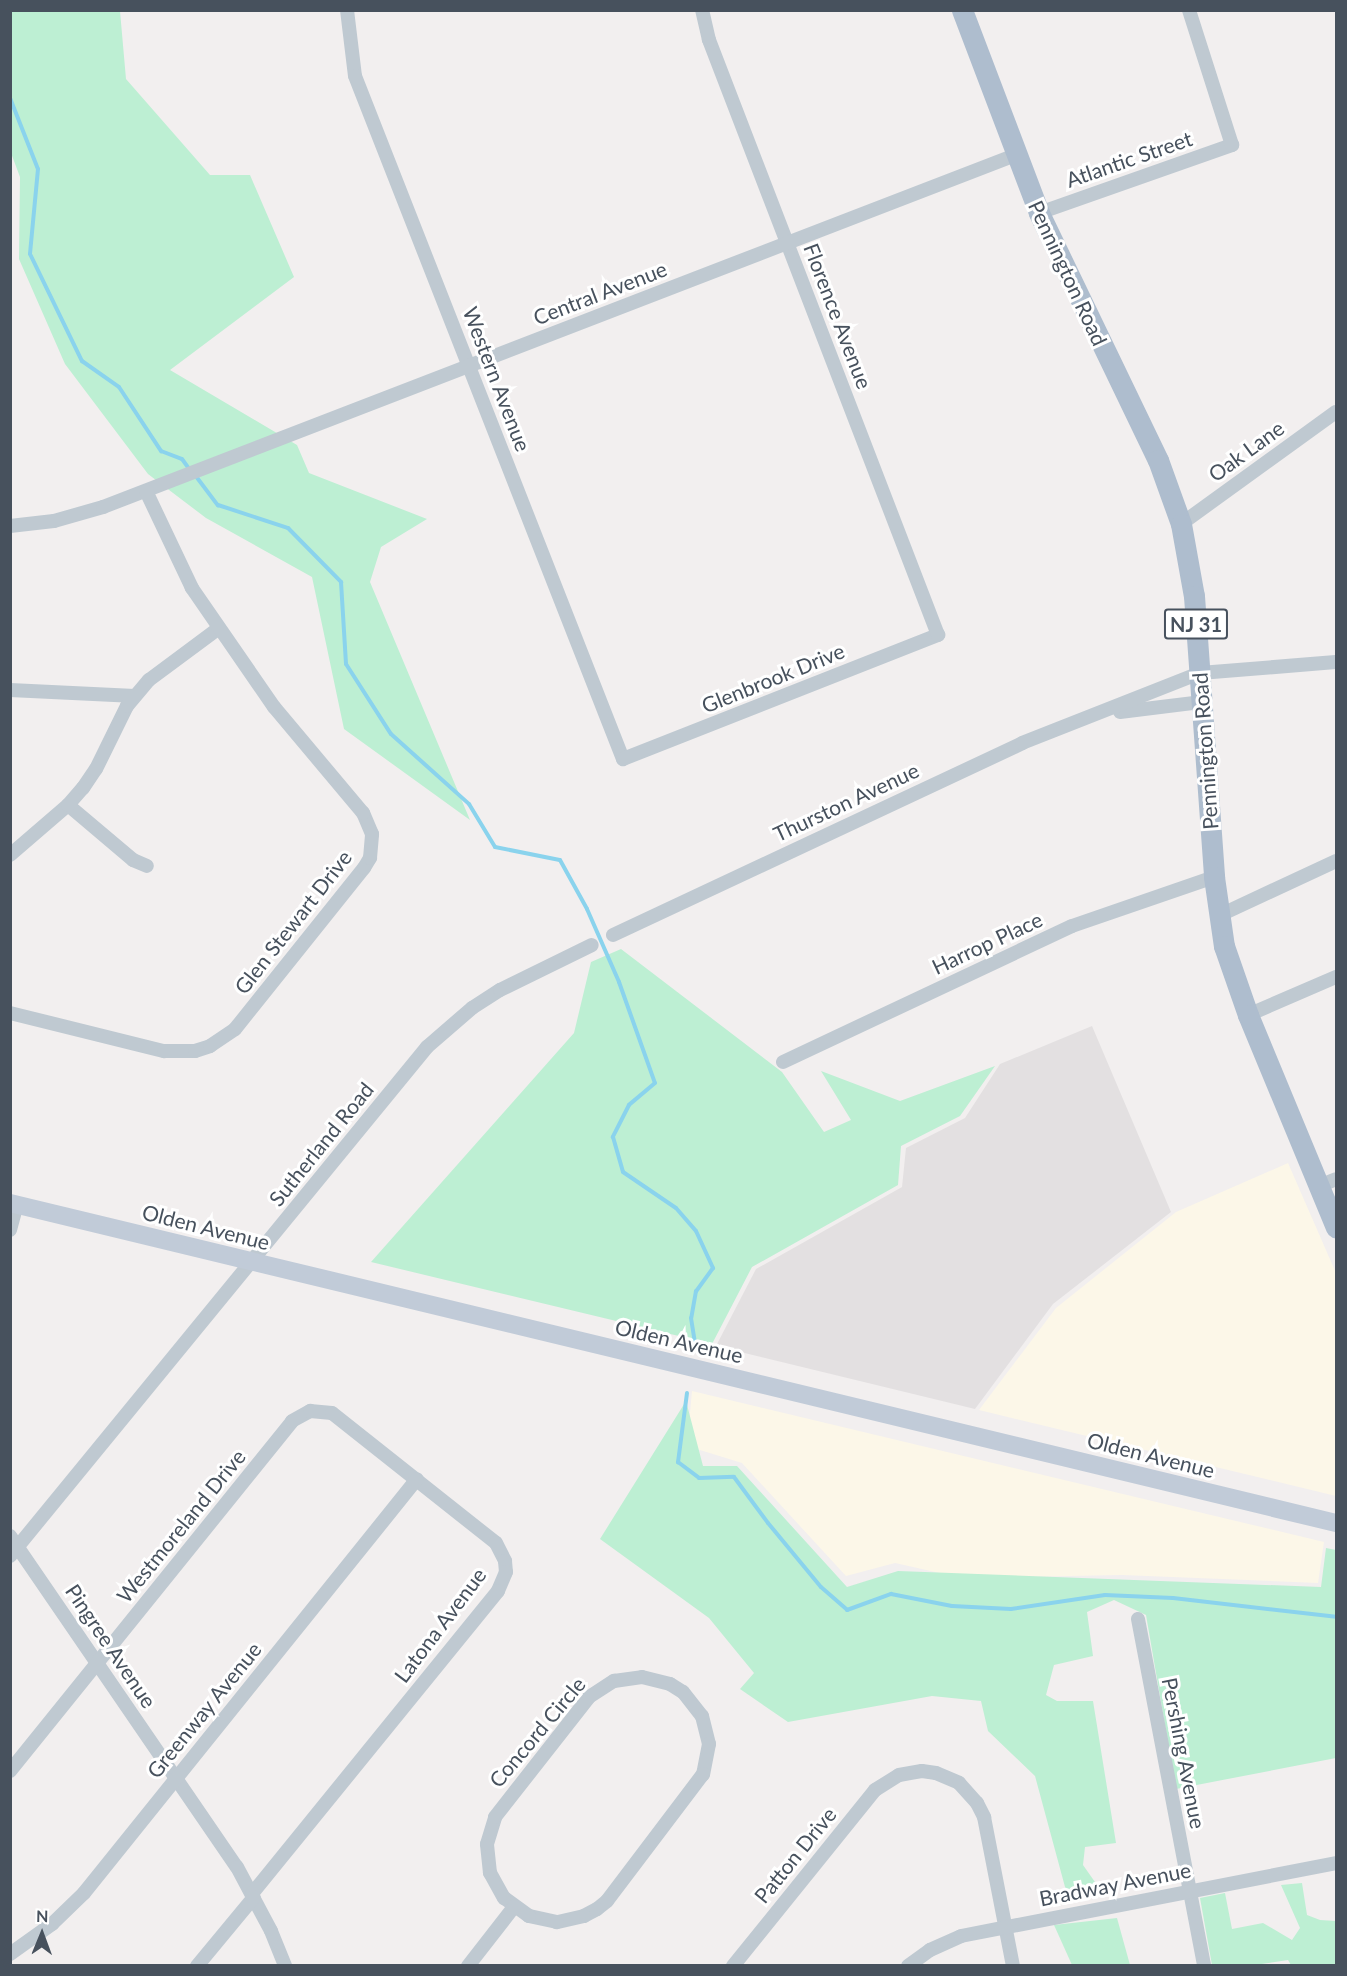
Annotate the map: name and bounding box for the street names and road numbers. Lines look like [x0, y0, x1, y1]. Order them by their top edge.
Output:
street label: Atlantic Street [1063, 126, 1195, 192]
street label: Pennington Road [1023, 196, 1113, 350]
street label: Florence Avenue [799, 239, 877, 393]
street label: Central Avenue [529, 256, 671, 330]
street label: Western Avenue [458, 303, 536, 455]
street label: Oak Lane [1203, 415, 1289, 487]
road number: NJ 31 [1163, 607, 1229, 641]
street label: Glenbrook Drive [698, 638, 848, 718]
street label: Pennington Road [1187, 672, 1223, 830]
street label: Thurston Avenue [769, 757, 923, 847]
street label: Glen Stewart Drive [229, 845, 357, 999]
street label: Harrop Place [928, 906, 1046, 980]
street label: Sutherland Road [263, 1077, 379, 1211]
street label: Olden Avenue [139, 1199, 273, 1255]
street label: Olden Avenue [612, 1314, 746, 1368]
street label: Olden Avenue [1084, 1427, 1218, 1483]
street label: Westmoreland Drive [111, 1444, 251, 1608]
street label: Latona Avenue [389, 1563, 491, 1687]
street label: Pingree Avenue [60, 1579, 162, 1713]
street label: Greenway Avenue [141, 1637, 267, 1783]
street label: Concord Circle [484, 1672, 590, 1792]
street label: Pershing Avenue [1157, 1675, 1211, 1831]
street label: Patton Drive [749, 1802, 841, 1908]
street label: Bradway Avenue [1036, 1857, 1194, 1911]

